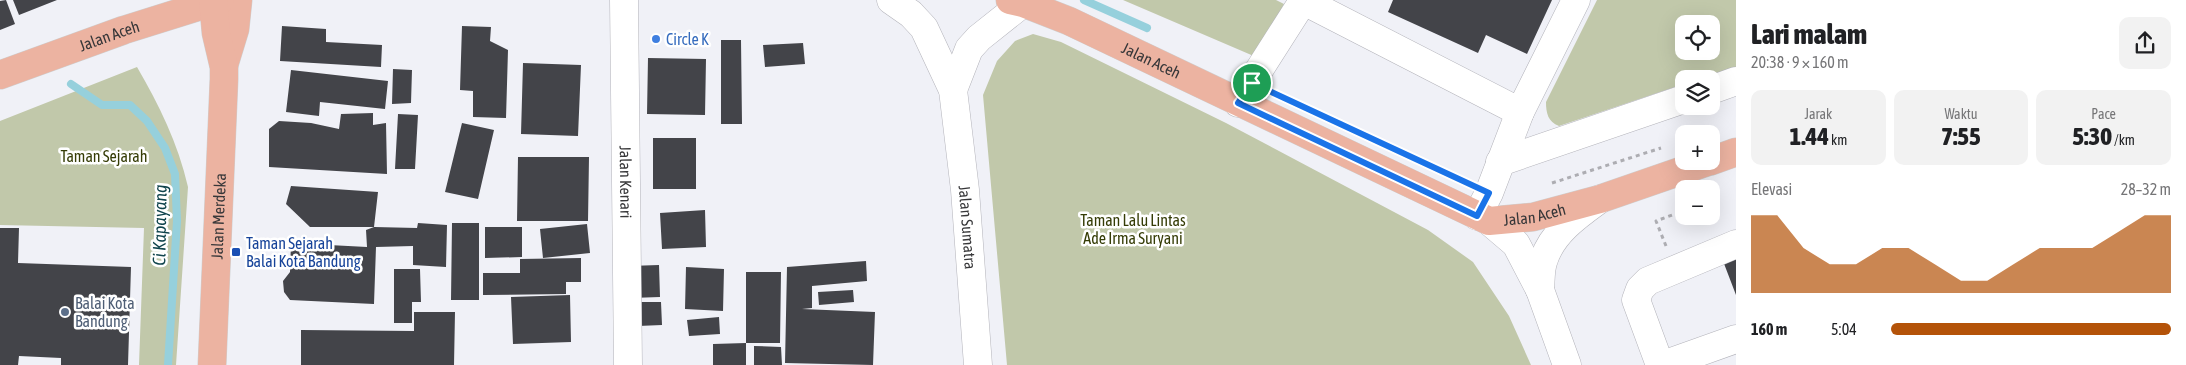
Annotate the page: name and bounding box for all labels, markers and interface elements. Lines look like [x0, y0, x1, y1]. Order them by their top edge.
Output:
map controls [1675, 15, 1720, 225]
button: locate [1675, 15, 1720, 60]
street label: Jalan Aceh [76, 17, 142, 55]
button: share [2119, 17, 2171, 69]
text: Lari malam [1751, 18, 1867, 50]
place label: Circle K [666, 30, 709, 48]
marker: Circle K [650, 33, 662, 45]
street label: Jalan Aceh [1119, 39, 1184, 82]
text: 20:38 · 9 × 160 m [1751, 53, 1849, 71]
pin [1231, 62, 1273, 104]
icon: arrive [1238, 69, 1266, 97]
button: layers [1675, 70, 1720, 115]
text: Jarak [1805, 106, 1832, 122]
text: Waktu [1944, 106, 1978, 122]
text: Pace [2091, 106, 2116, 122]
text: 1.44 [1789, 122, 1829, 150]
text: 7:55 [1941, 122, 1981, 150]
text: 5:30 [2072, 122, 2112, 150]
button: + [1675, 125, 1720, 170]
text: km [1829, 132, 1847, 148]
text: /km [2112, 132, 2135, 148]
street label: Jalan Kenari [617, 146, 635, 218]
park label: Taman Sejarah [61, 147, 147, 166]
street label: Jalan Merdeka [207, 173, 229, 260]
button: − [1675, 180, 1720, 225]
text: Elevasi [1751, 180, 1792, 198]
text: 28–32 m [2121, 180, 2171, 198]
water label: Ci Kapayang [148, 184, 171, 266]
street label: Jalan Sumatra [955, 184, 980, 270]
street label: Jalan Aceh [1503, 200, 1568, 229]
park label: Taman Lalu Lintas Ade Irma Suryani [1080, 211, 1186, 248]
place label: Taman Sejarah Balai Kota Bandung [246, 234, 361, 271]
marker: Taman Sejarah Balai Kota Bandung [230, 246, 242, 258]
place label: Balai Kota Bandung [75, 294, 135, 331]
marker: Balai Kota Bandung [59, 306, 71, 318]
text: 160 m [1751, 320, 1787, 338]
text: 5:04 [1831, 320, 1857, 338]

